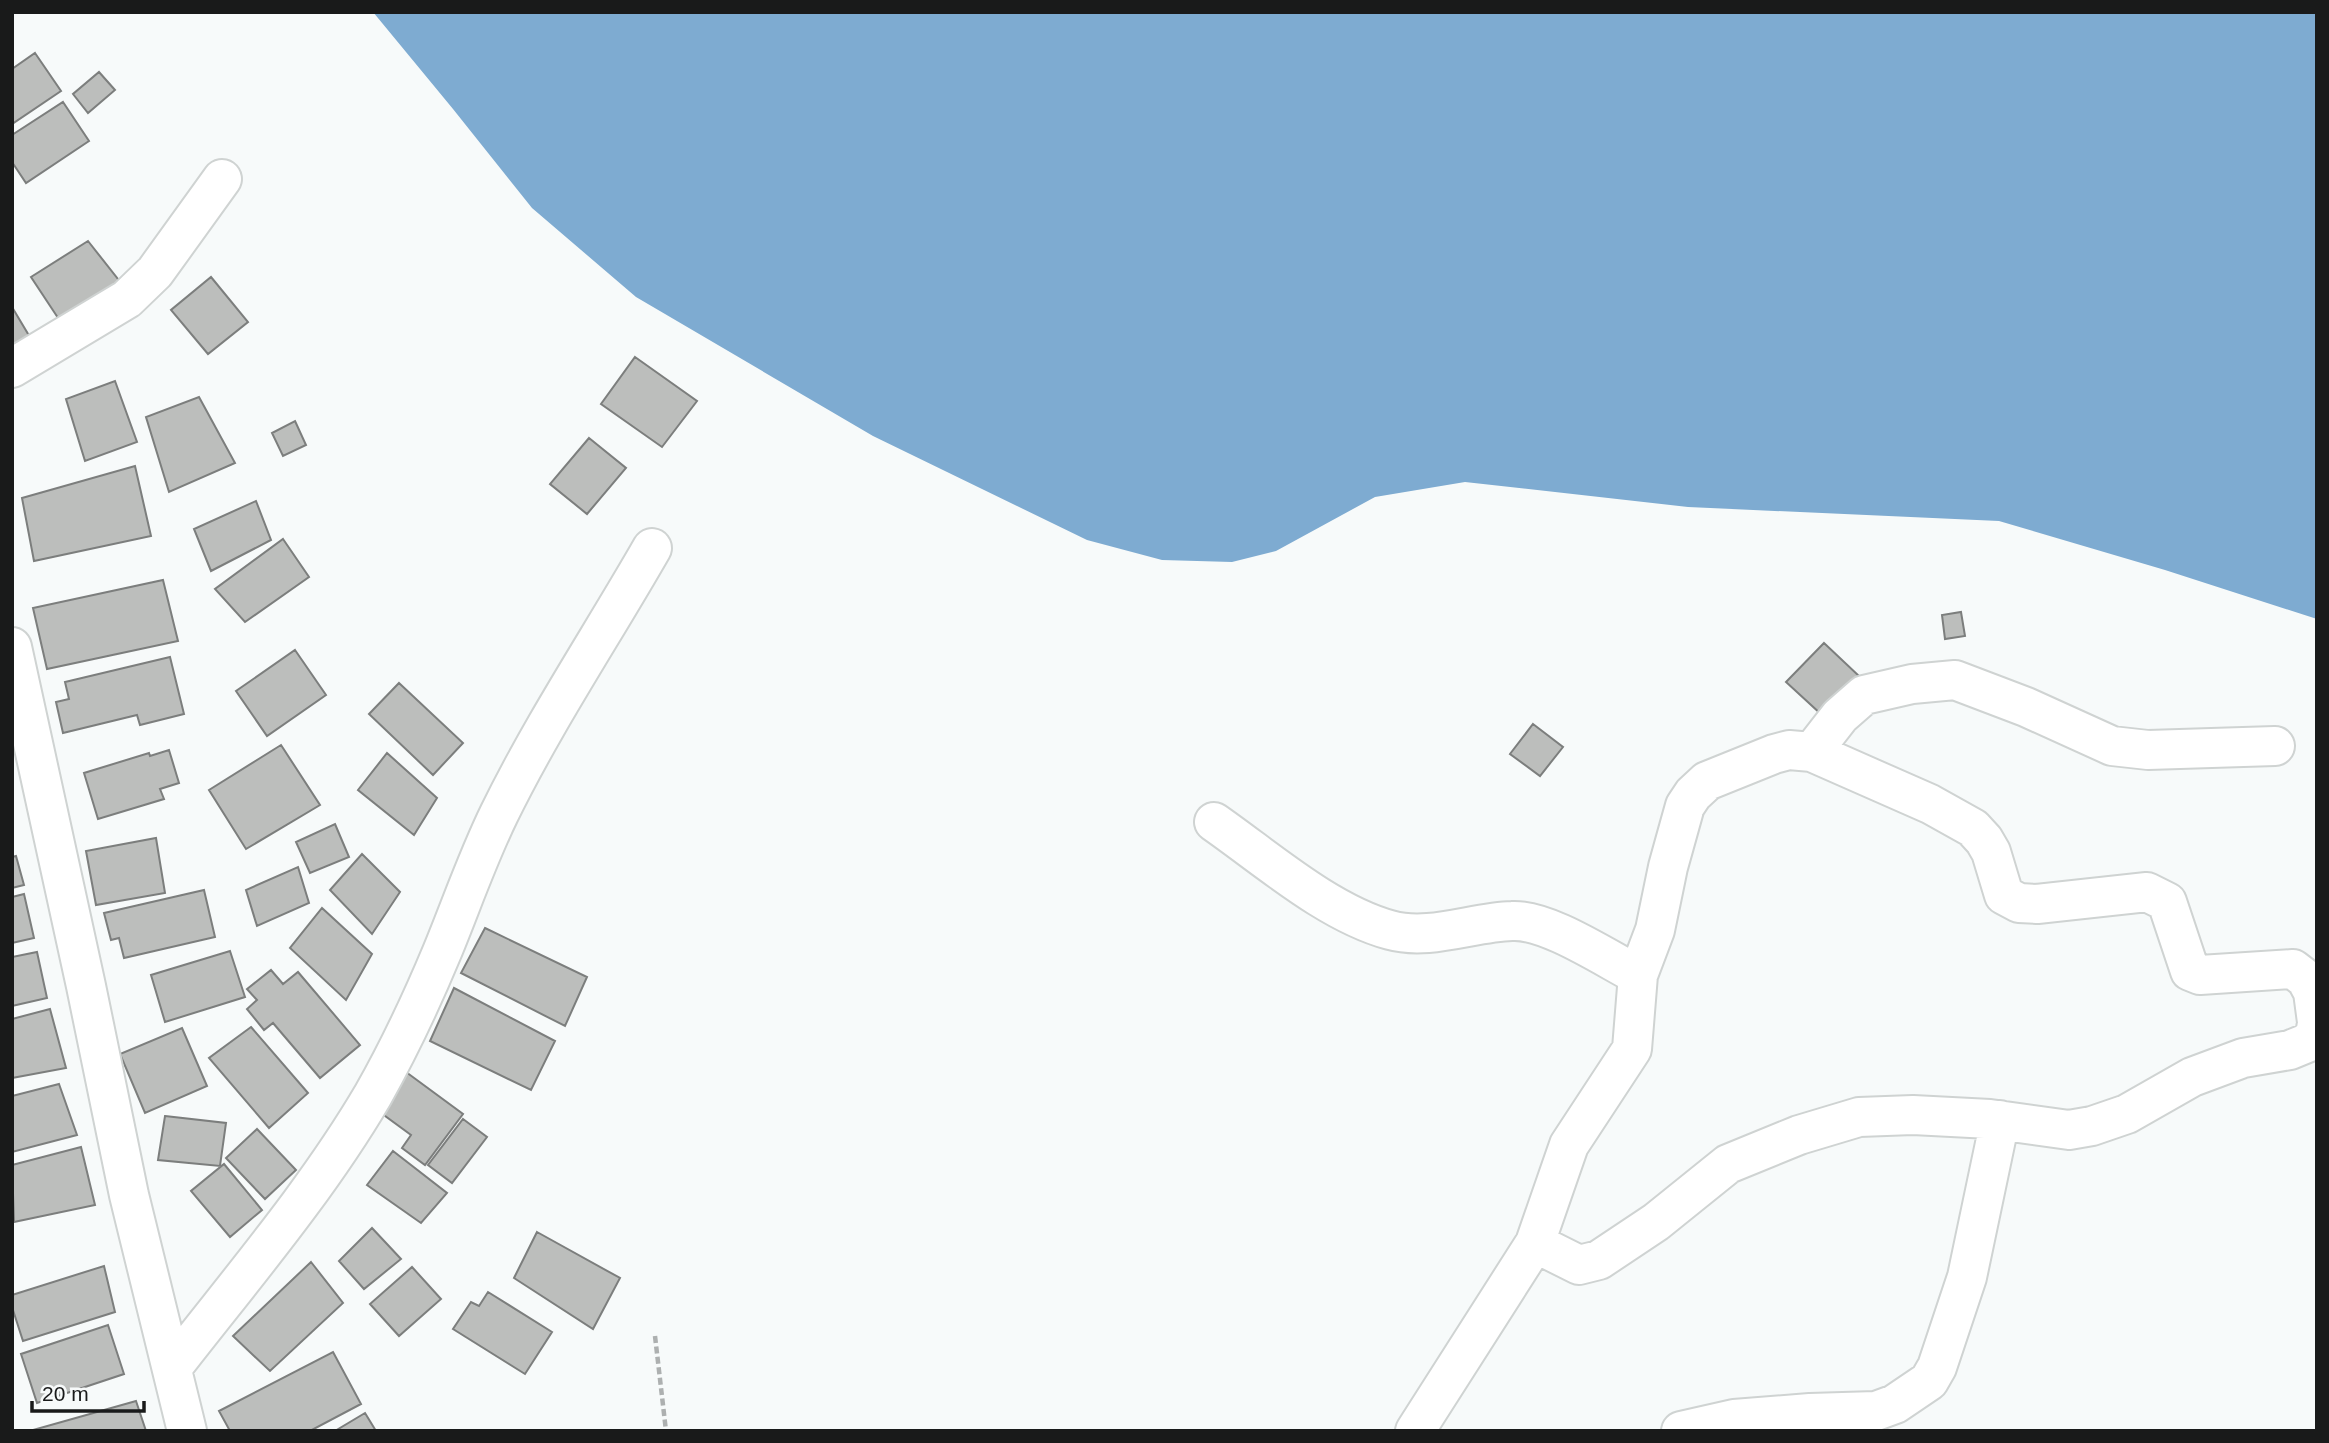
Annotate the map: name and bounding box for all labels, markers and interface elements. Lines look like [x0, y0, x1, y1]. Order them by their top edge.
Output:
scale bar [32, 1370, 144, 1414]
text: 20 m [42, 1382, 89, 1405]

